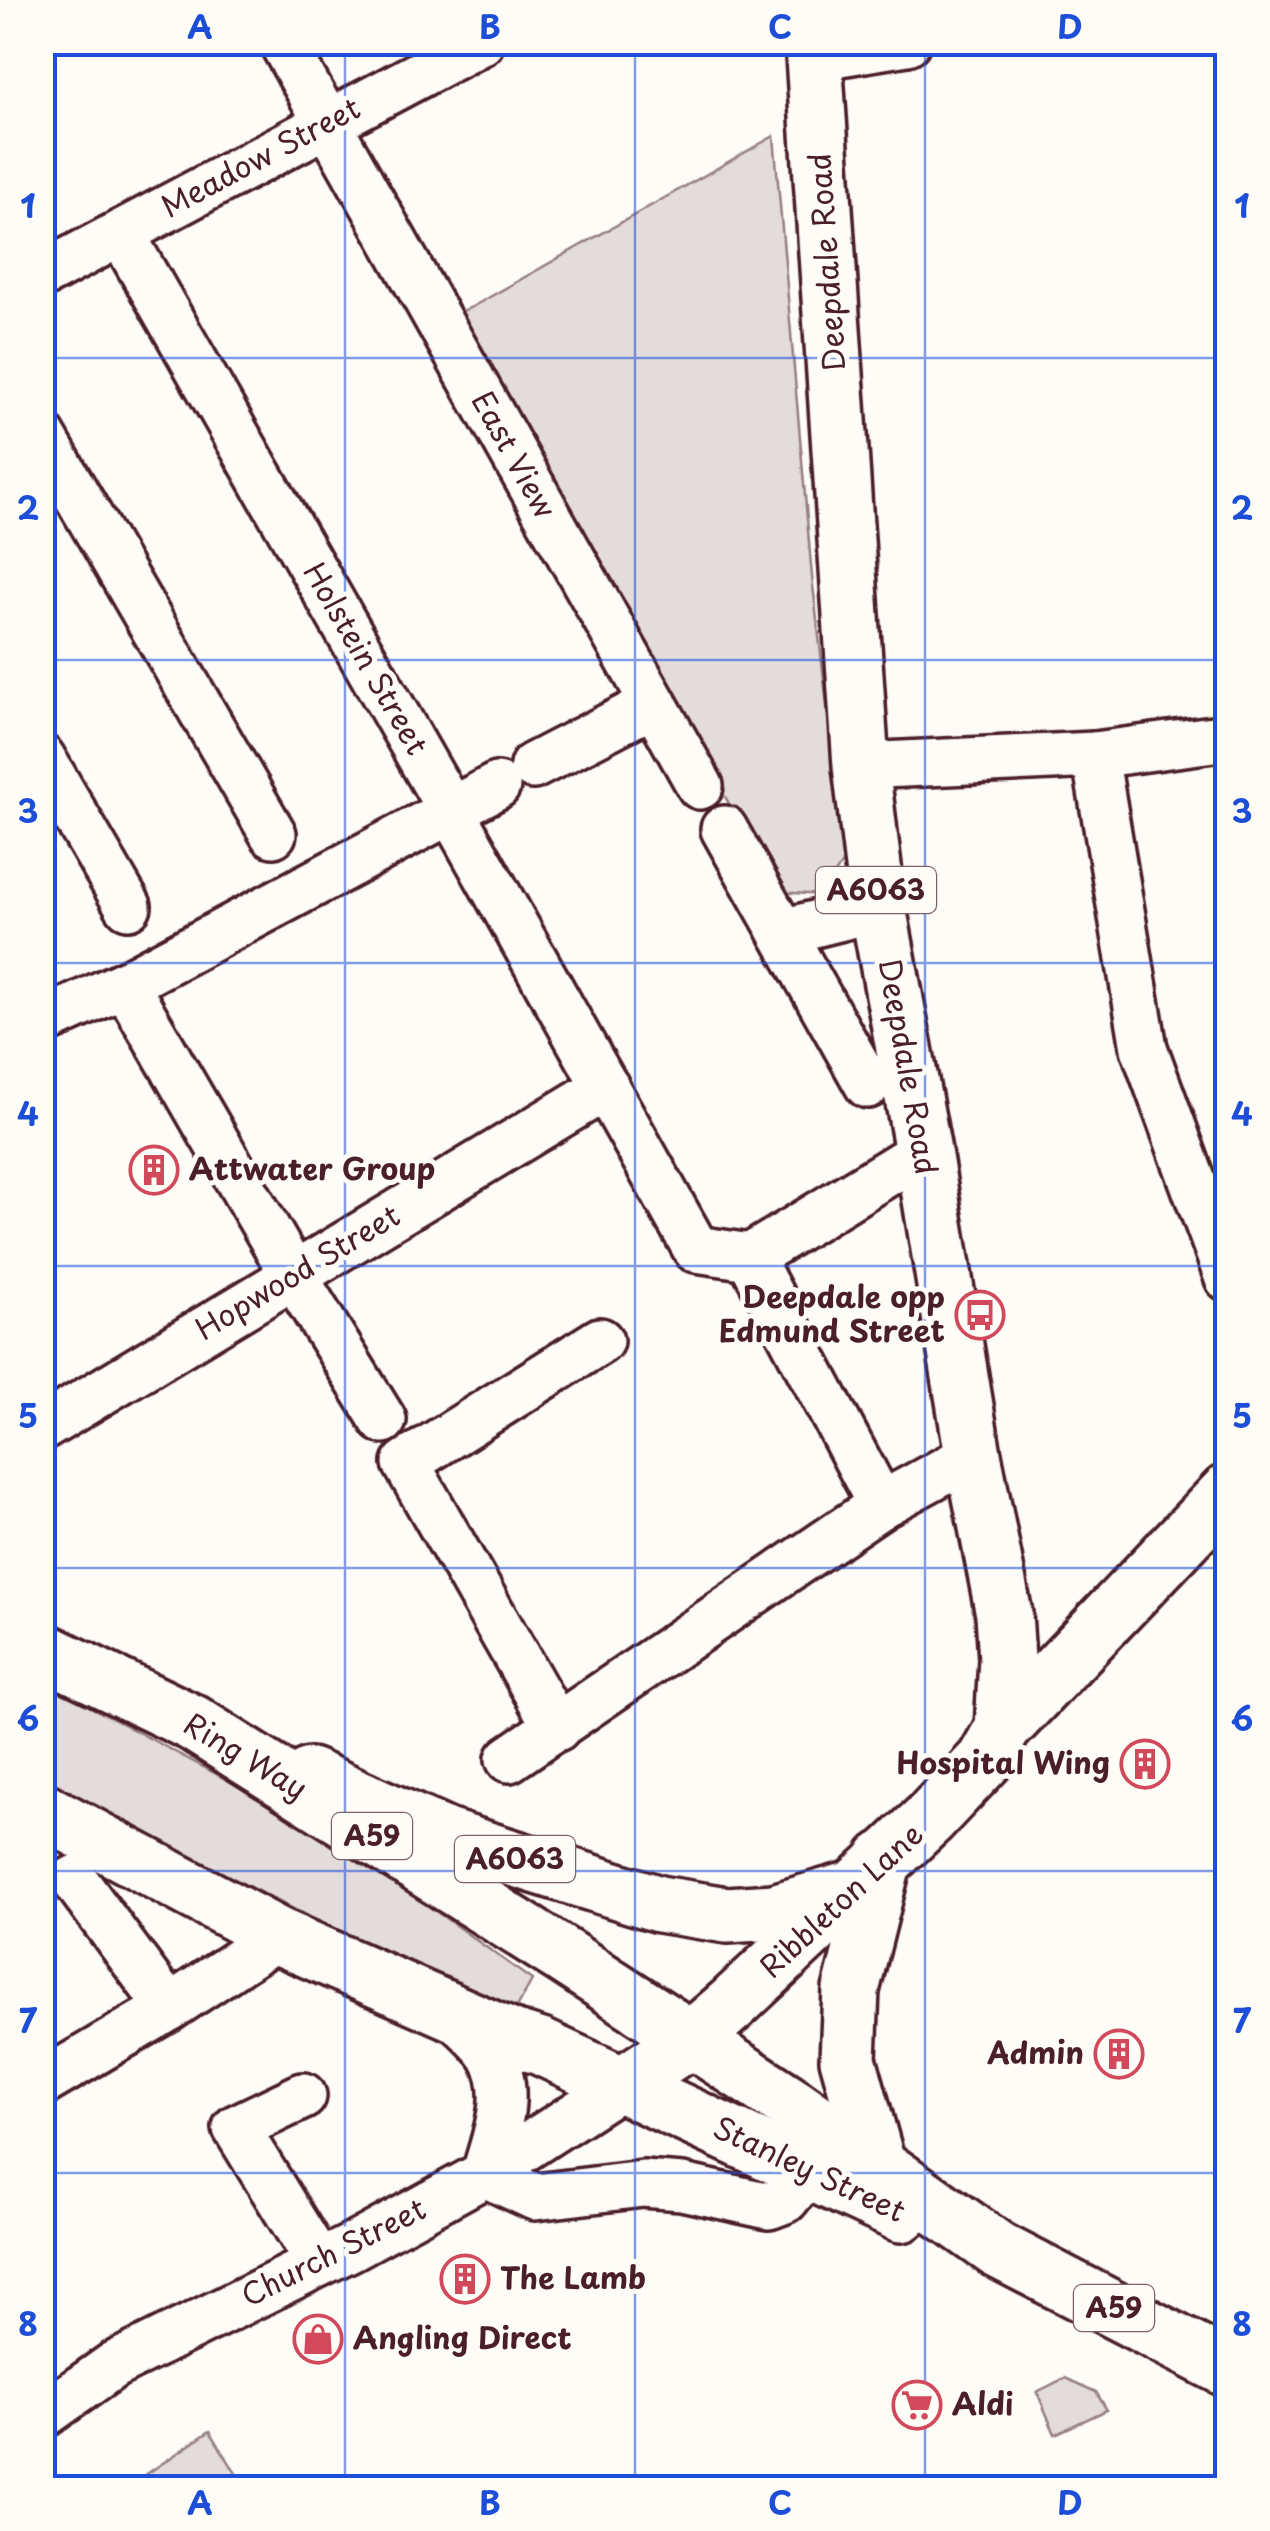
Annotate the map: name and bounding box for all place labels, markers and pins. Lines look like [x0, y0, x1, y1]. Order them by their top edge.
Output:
building icon: Attwater Group [128, 1144, 180, 1196]
place label: Attwater Group [189, 1145, 435, 1190]
place label: Deepdale opp Edmund Street [719, 1273, 945, 1352]
bus stop icon: Deepdale opp Edmund Street [954, 1289, 1006, 1341]
building icon: Hospital Wing [1119, 1738, 1171, 1790]
place label: Hospital Wing [896, 1739, 1110, 1784]
building icon: Admin [1093, 2028, 1145, 2080]
place label: Admin [986, 2029, 1084, 2074]
building icon: The Lamb [439, 2253, 491, 2305]
place label: The Lamb [500, 2254, 646, 2299]
shop icon: Angling Direct [292, 2313, 344, 2365]
place label: Angling Direct [353, 2314, 572, 2359]
supermarket icon: Aldi [891, 2379, 943, 2431]
place label: Aldi [952, 2380, 1014, 2425]

